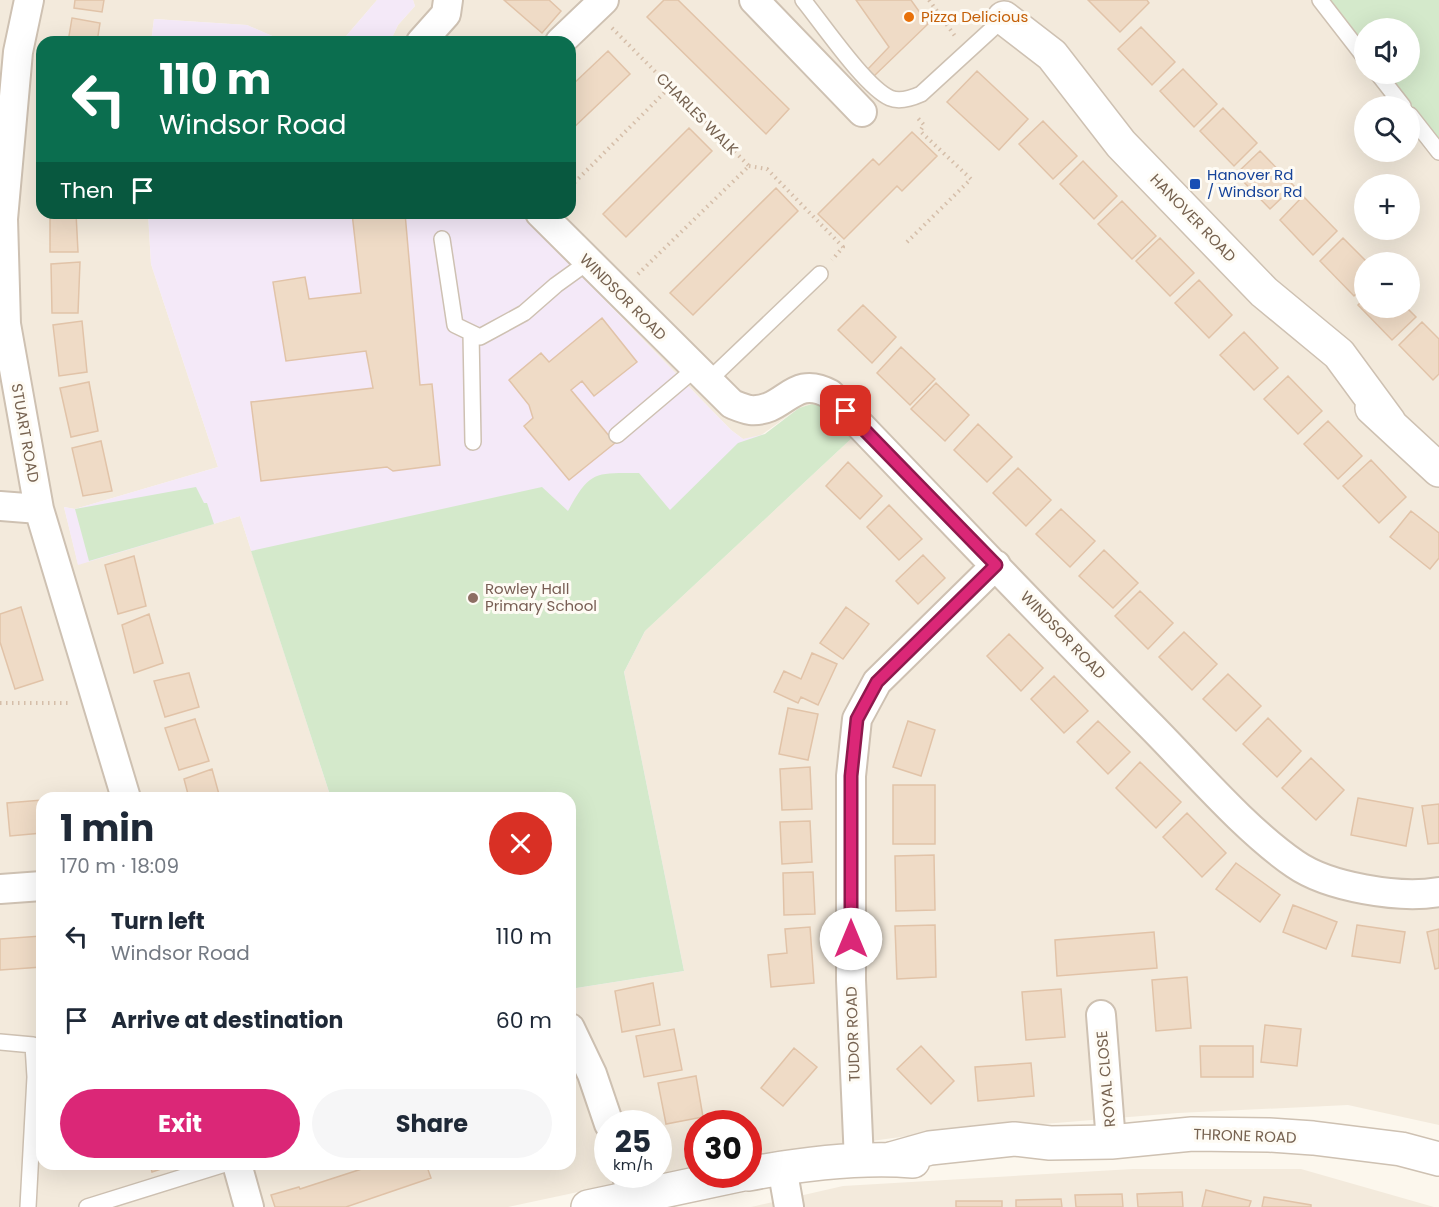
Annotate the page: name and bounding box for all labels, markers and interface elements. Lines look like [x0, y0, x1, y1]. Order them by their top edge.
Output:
place label: Pizza Delicious [921, 6, 1028, 27]
marker: Pizza Delicious [902, 10, 916, 24]
map controls [1354, 18, 1420, 318]
button: sound [1354, 18, 1420, 84]
text: 110 m [159, 50, 271, 109]
icon: left [60, 60, 138, 138]
street label: CHARLES WALK [652, 68, 743, 159]
button: search [1354, 96, 1420, 162]
text: Windsor Road [159, 106, 346, 143]
place label: Hanover Rd / Windsor Rd [1207, 164, 1303, 202]
street label: HANOVER ROAD [1146, 169, 1241, 266]
icon: arrive [126, 174, 159, 207]
button: + [1354, 174, 1420, 240]
text: Then [60, 175, 114, 206]
marker: Hanover Rd / Windsor Rd [1188, 177, 1202, 191]
street label: WINDSOR ROAD [575, 249, 671, 345]
button: − [1354, 252, 1420, 318]
street label: STUART ROAD [6, 382, 45, 484]
pin [820, 385, 871, 436]
icon: arrive [829, 394, 862, 427]
place label: Rowley Hall Primary School [485, 578, 597, 616]
street label: WINDSOR ROAD [1016, 586, 1111, 683]
marker: Rowley Hall Primary School [466, 591, 480, 605]
text: 1 min [60, 803, 154, 854]
button: close [489, 812, 552, 875]
text: 170 m · 18:09 [60, 852, 179, 880]
text: Turn left [111, 906, 205, 937]
position arrow [819, 907, 883, 971]
icon: left [60, 920, 93, 953]
text: 110 m [496, 921, 552, 952]
text: Windsor Road [111, 939, 250, 967]
street label: TUDOR ROAD [840, 986, 865, 1082]
icon: arrive [60, 1004, 93, 1037]
text: Arrive at destination [111, 1005, 343, 1036]
text: 60 m [496, 1005, 552, 1036]
street label: ROYAL CLOSE [1091, 1030, 1120, 1128]
button: Exit [60, 1089, 300, 1158]
button: Share [312, 1089, 552, 1158]
speed limit sign: 30 [684, 1110, 762, 1188]
text: 25 [615, 1120, 651, 1163]
street label: THRONE ROAD [1193, 1123, 1297, 1148]
text: km/h [613, 1154, 653, 1175]

